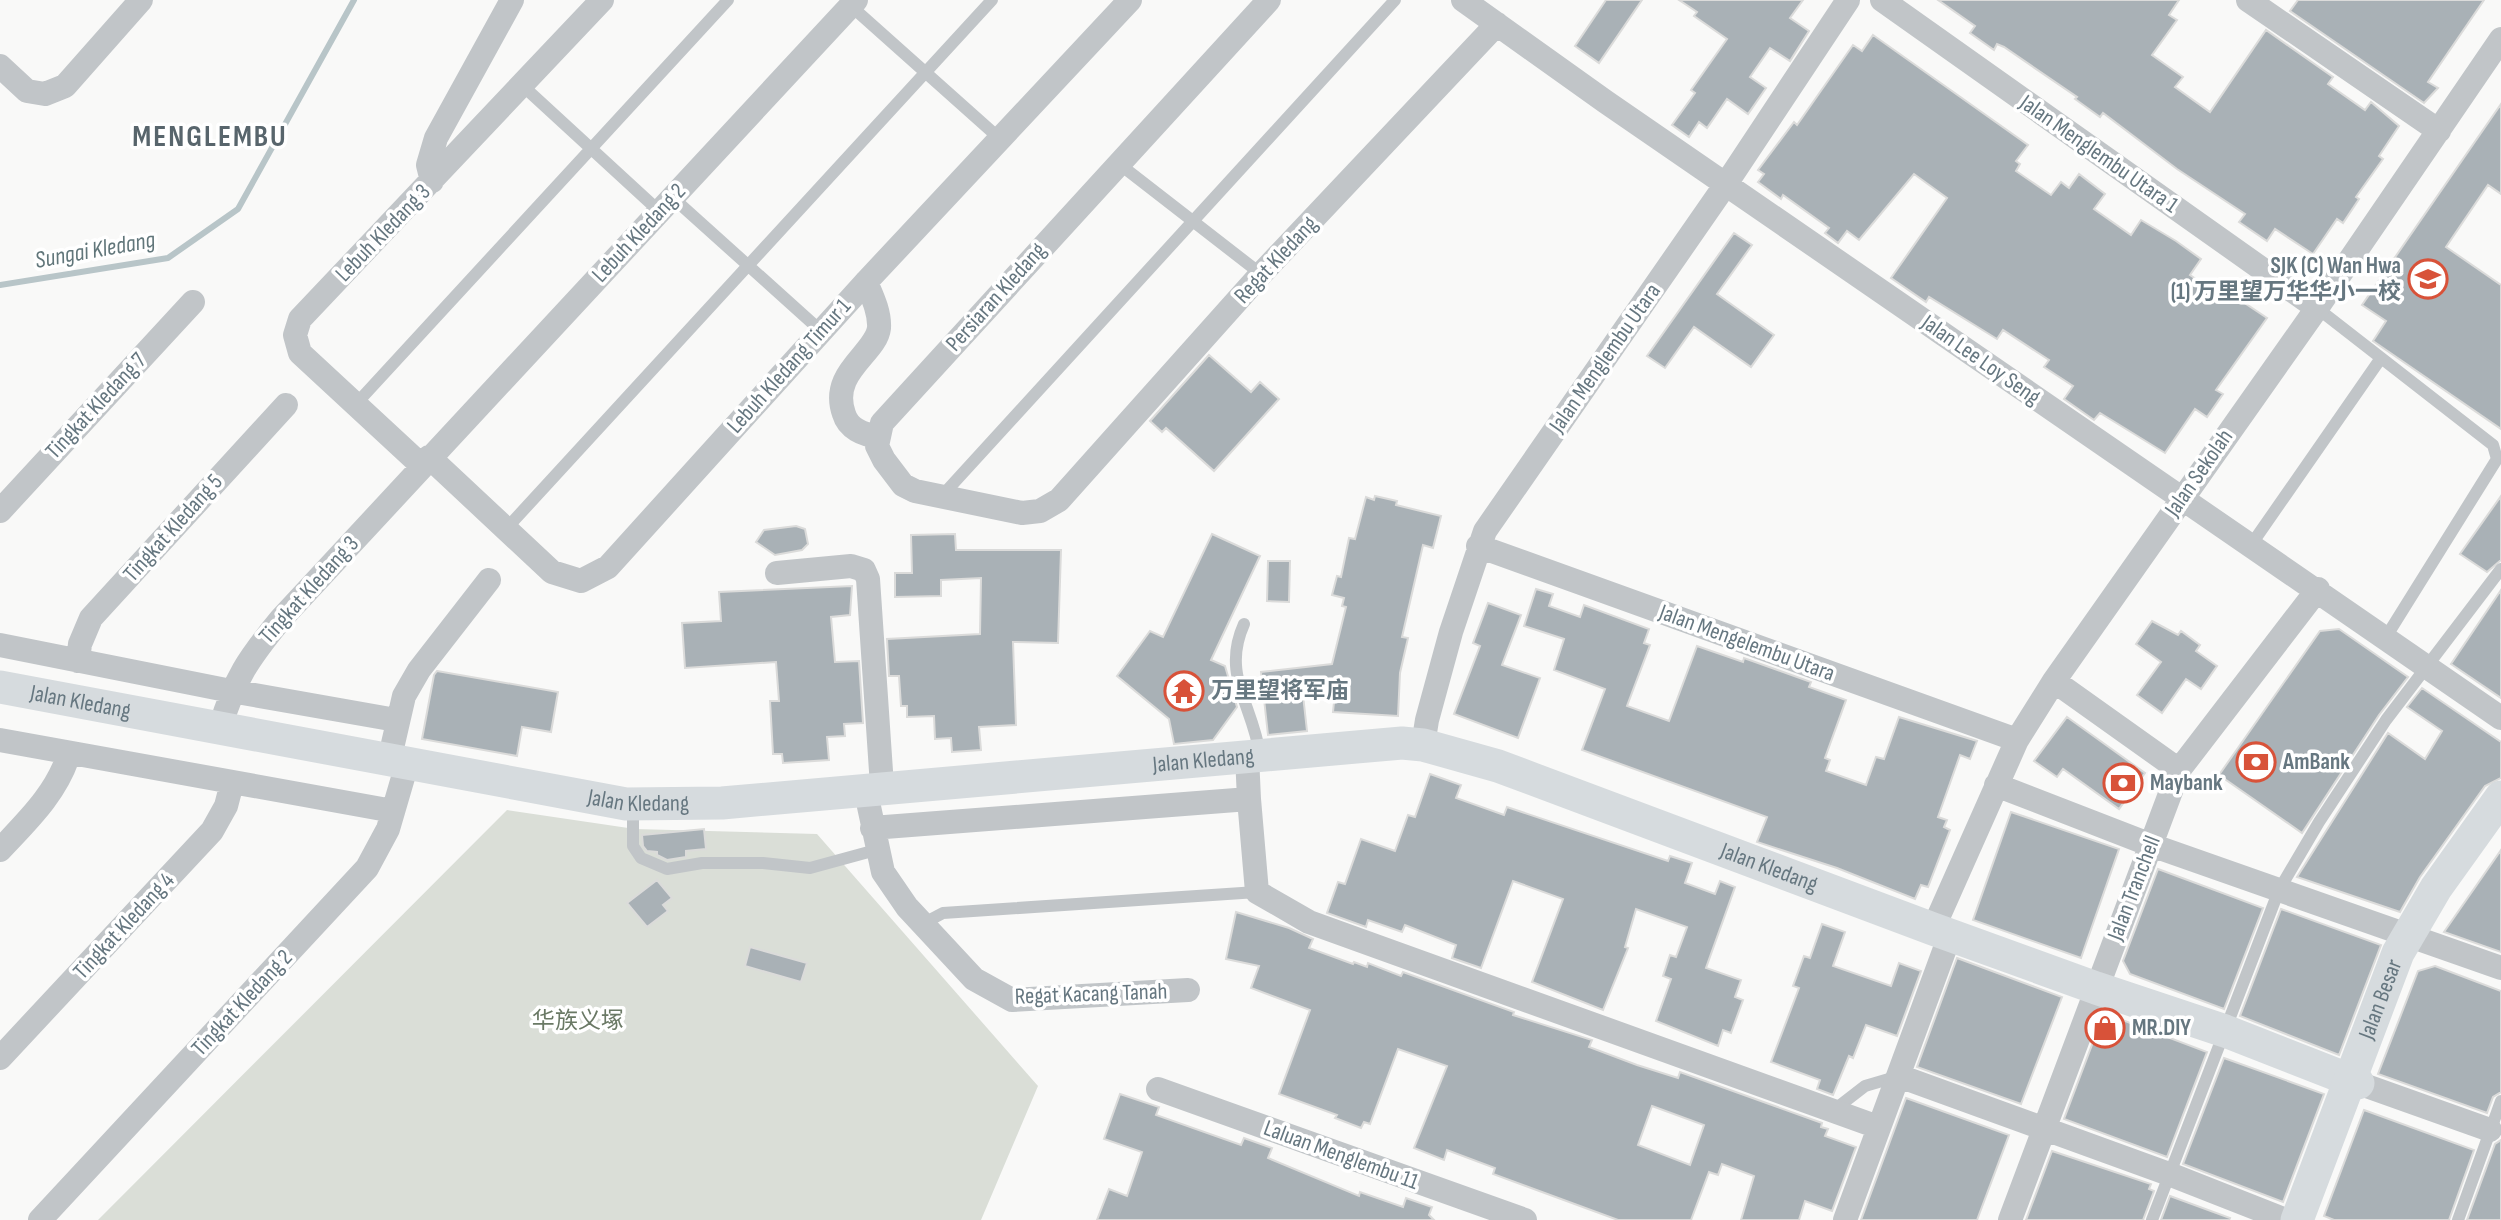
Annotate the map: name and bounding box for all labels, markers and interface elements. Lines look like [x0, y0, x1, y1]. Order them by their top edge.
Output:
street label: Jalan Menglembu Utara 1 [2013, 88, 2184, 219]
district label: MENGLEMBU [132, 119, 288, 155]
street label: Lebuh Kledang 3 [330, 178, 436, 288]
street label: Lebuh Kledang 2 [586, 178, 692, 288]
street label: Regat Kledang [1228, 210, 1324, 310]
water label: Sungai Kledang [33, 225, 157, 275]
street label: Persiaran Kledang [940, 237, 1052, 357]
place label: SJK (C) Wan Hwa (1) 万里望万华华小一校 [2171, 252, 2401, 306]
school or university icon: SJK (C) Wan Hwa (1) 万里望万华华小一校 [2407, 258, 2449, 300]
street label: Jalan Menglembu Utara [1543, 278, 1667, 439]
street label: Lebuh Kledang Timur 1 [721, 293, 857, 439]
street label: Jalan Lee Loy Seng [1915, 308, 2046, 411]
street label: Tingkat Kledang 7 [40, 347, 152, 465]
street label: Jalan Sekolah [2158, 424, 2239, 523]
street label: Tingkat Kledang 5 [117, 468, 229, 588]
street label: Tingkat Kledang 3 [253, 530, 365, 650]
street label: Jalan Mengelembu Utara [1655, 598, 1839, 688]
temple icon: 万里望将军庙 [1163, 670, 1205, 712]
place label: 万里望将军庙 [1211, 677, 1349, 705]
street label: Jalan Kledang [27, 679, 133, 725]
bank icon: AmBank [2235, 741, 2277, 783]
street label: Jalan Kledang [1150, 742, 1255, 779]
place label: AmBank [2282, 748, 2350, 776]
bank icon: Maybank [2102, 762, 2144, 804]
place label: Maybank [2150, 769, 2223, 797]
street label: Jalan Kledang [584, 783, 689, 818]
street label: Jalan Tranchell [2101, 832, 2167, 945]
street label: Jalan Kledang [1716, 836, 1822, 899]
street label: Tingkat Kledang 4 [67, 867, 181, 985]
street label: Tingkat Kledang 2 [186, 944, 298, 1062]
street label: Jalan Besar [2352, 955, 2408, 1044]
street label: Regat Kacang Tanah [1014, 977, 1168, 1011]
park label: 华族义塚 [532, 1007, 624, 1035]
shop icon: MR.DIY [2084, 1007, 2126, 1049]
place label: MR.DIY [2132, 1014, 2191, 1042]
street label: Laluan Menglembu 11 [1260, 1114, 1422, 1196]

